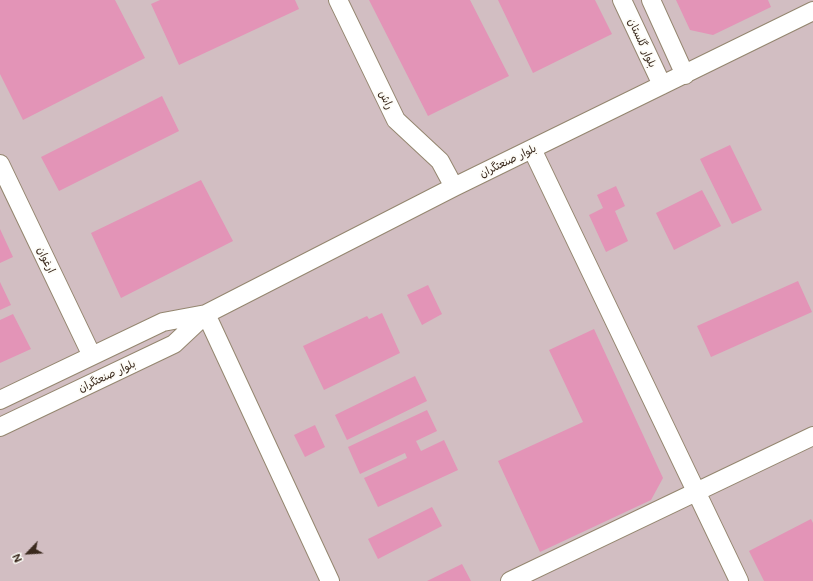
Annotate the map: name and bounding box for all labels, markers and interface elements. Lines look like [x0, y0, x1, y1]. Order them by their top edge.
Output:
street label: بلوار گلستان [625, 16, 659, 70]
street label: راش [376, 88, 396, 112]
street label: بلوار صنعتگران [477, 142, 539, 180]
street label: ارغوان [34, 245, 58, 275]
street label: بلوار صنعتگران [76, 357, 138, 395]
north arrow [8, 533, 48, 573]
text: N [8, 551, 25, 565]

